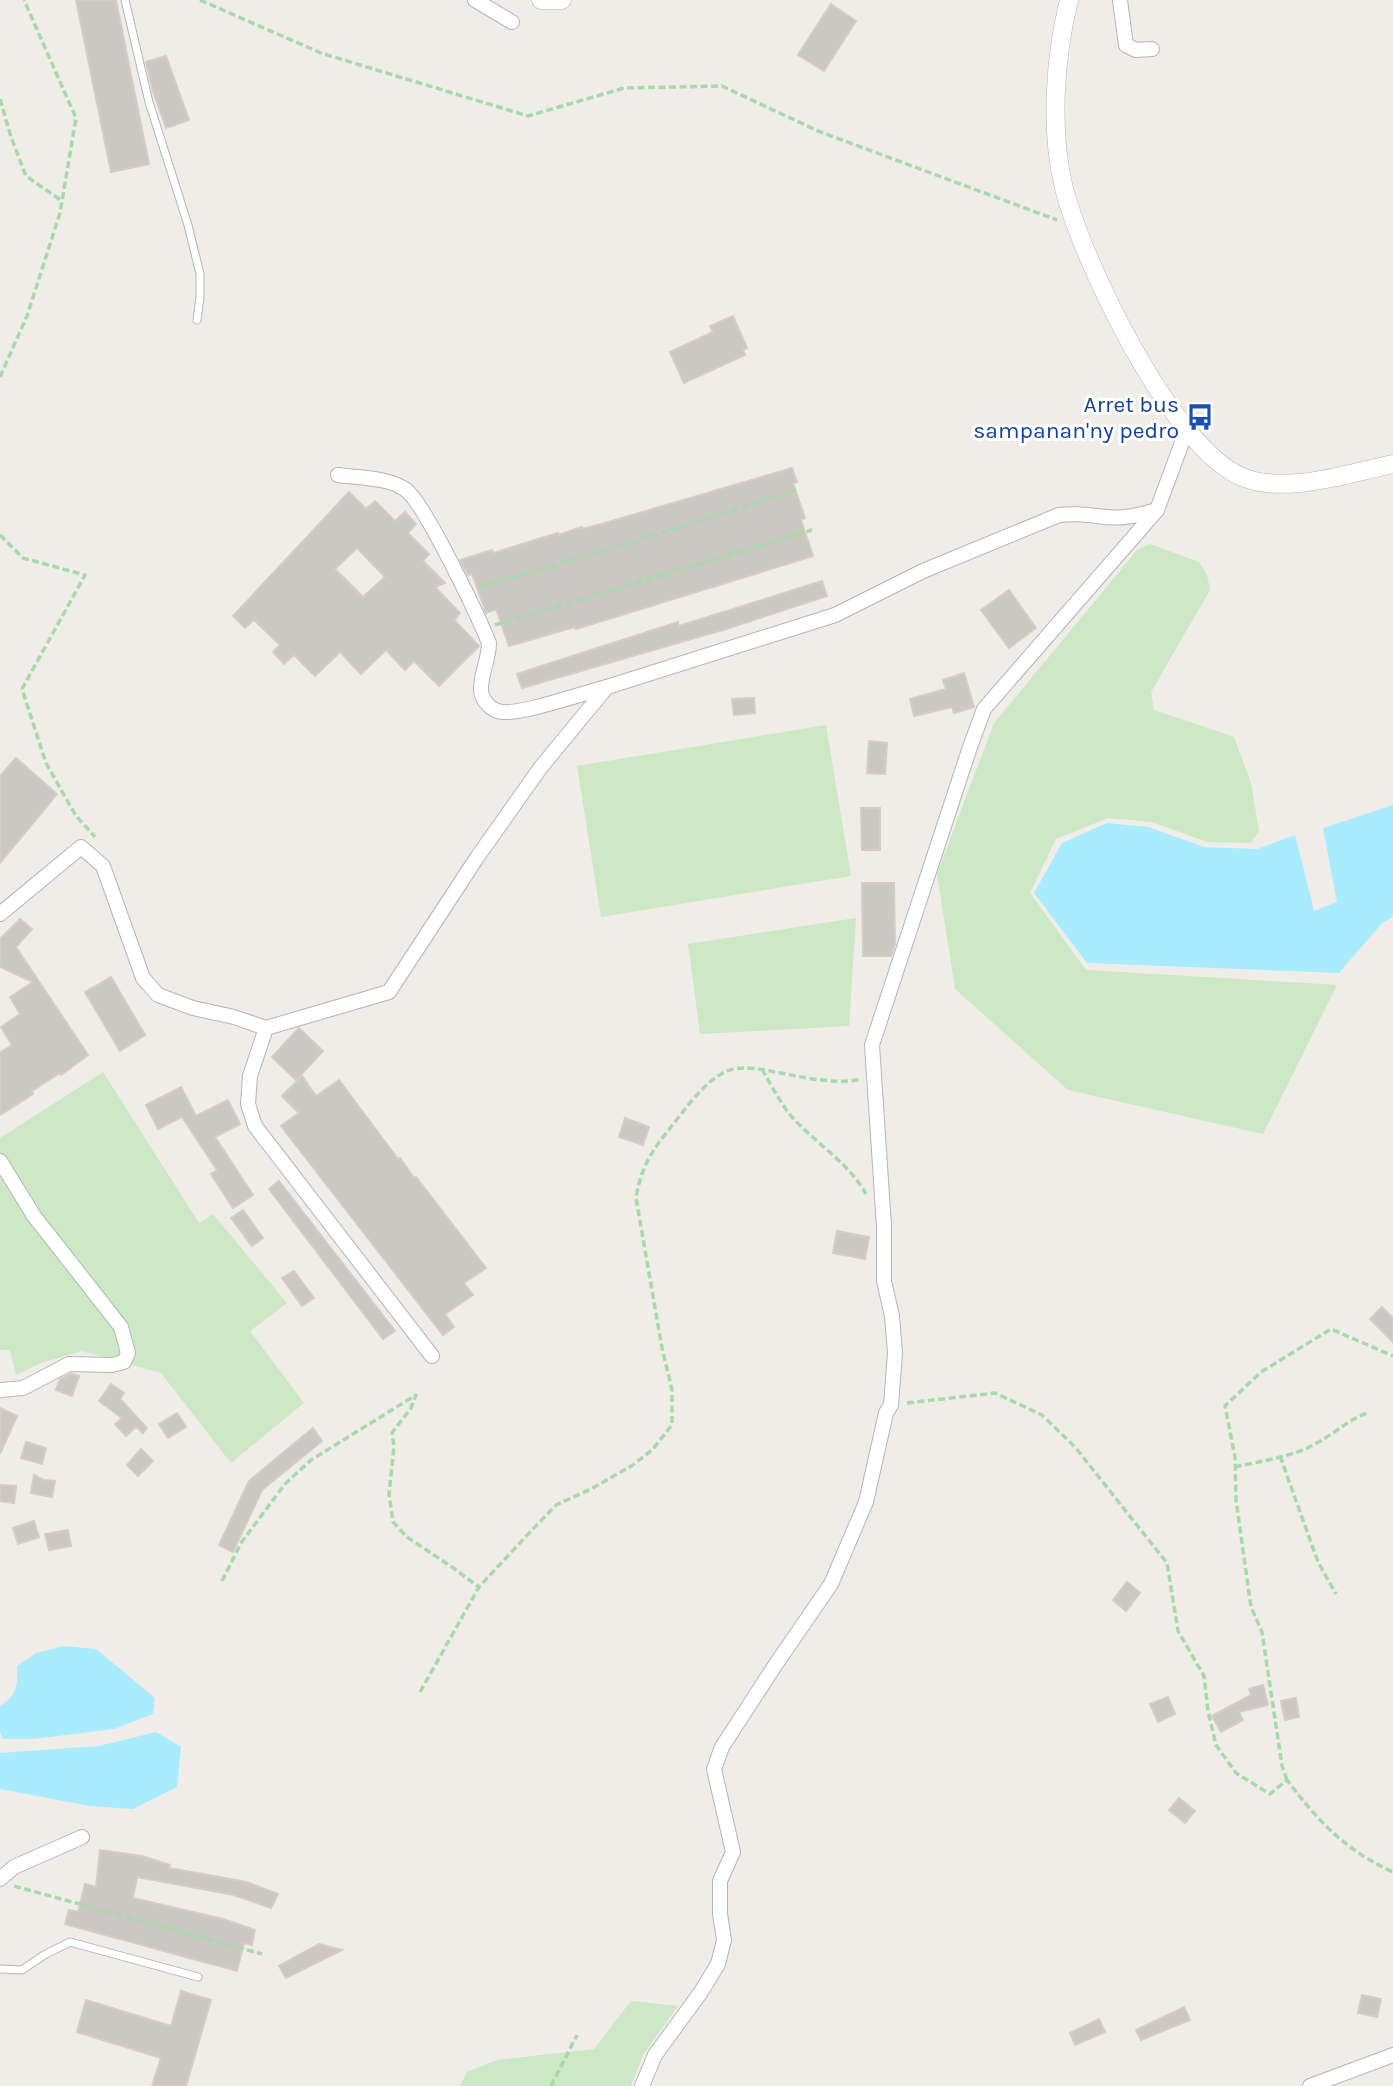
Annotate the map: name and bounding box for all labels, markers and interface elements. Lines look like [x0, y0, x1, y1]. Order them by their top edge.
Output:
place label: Arret bus sampanan'ny pedro [973, 391, 1179, 444]
bus stop icon: Arret bus sampanan'ny pedro [1185, 402, 1215, 432]

